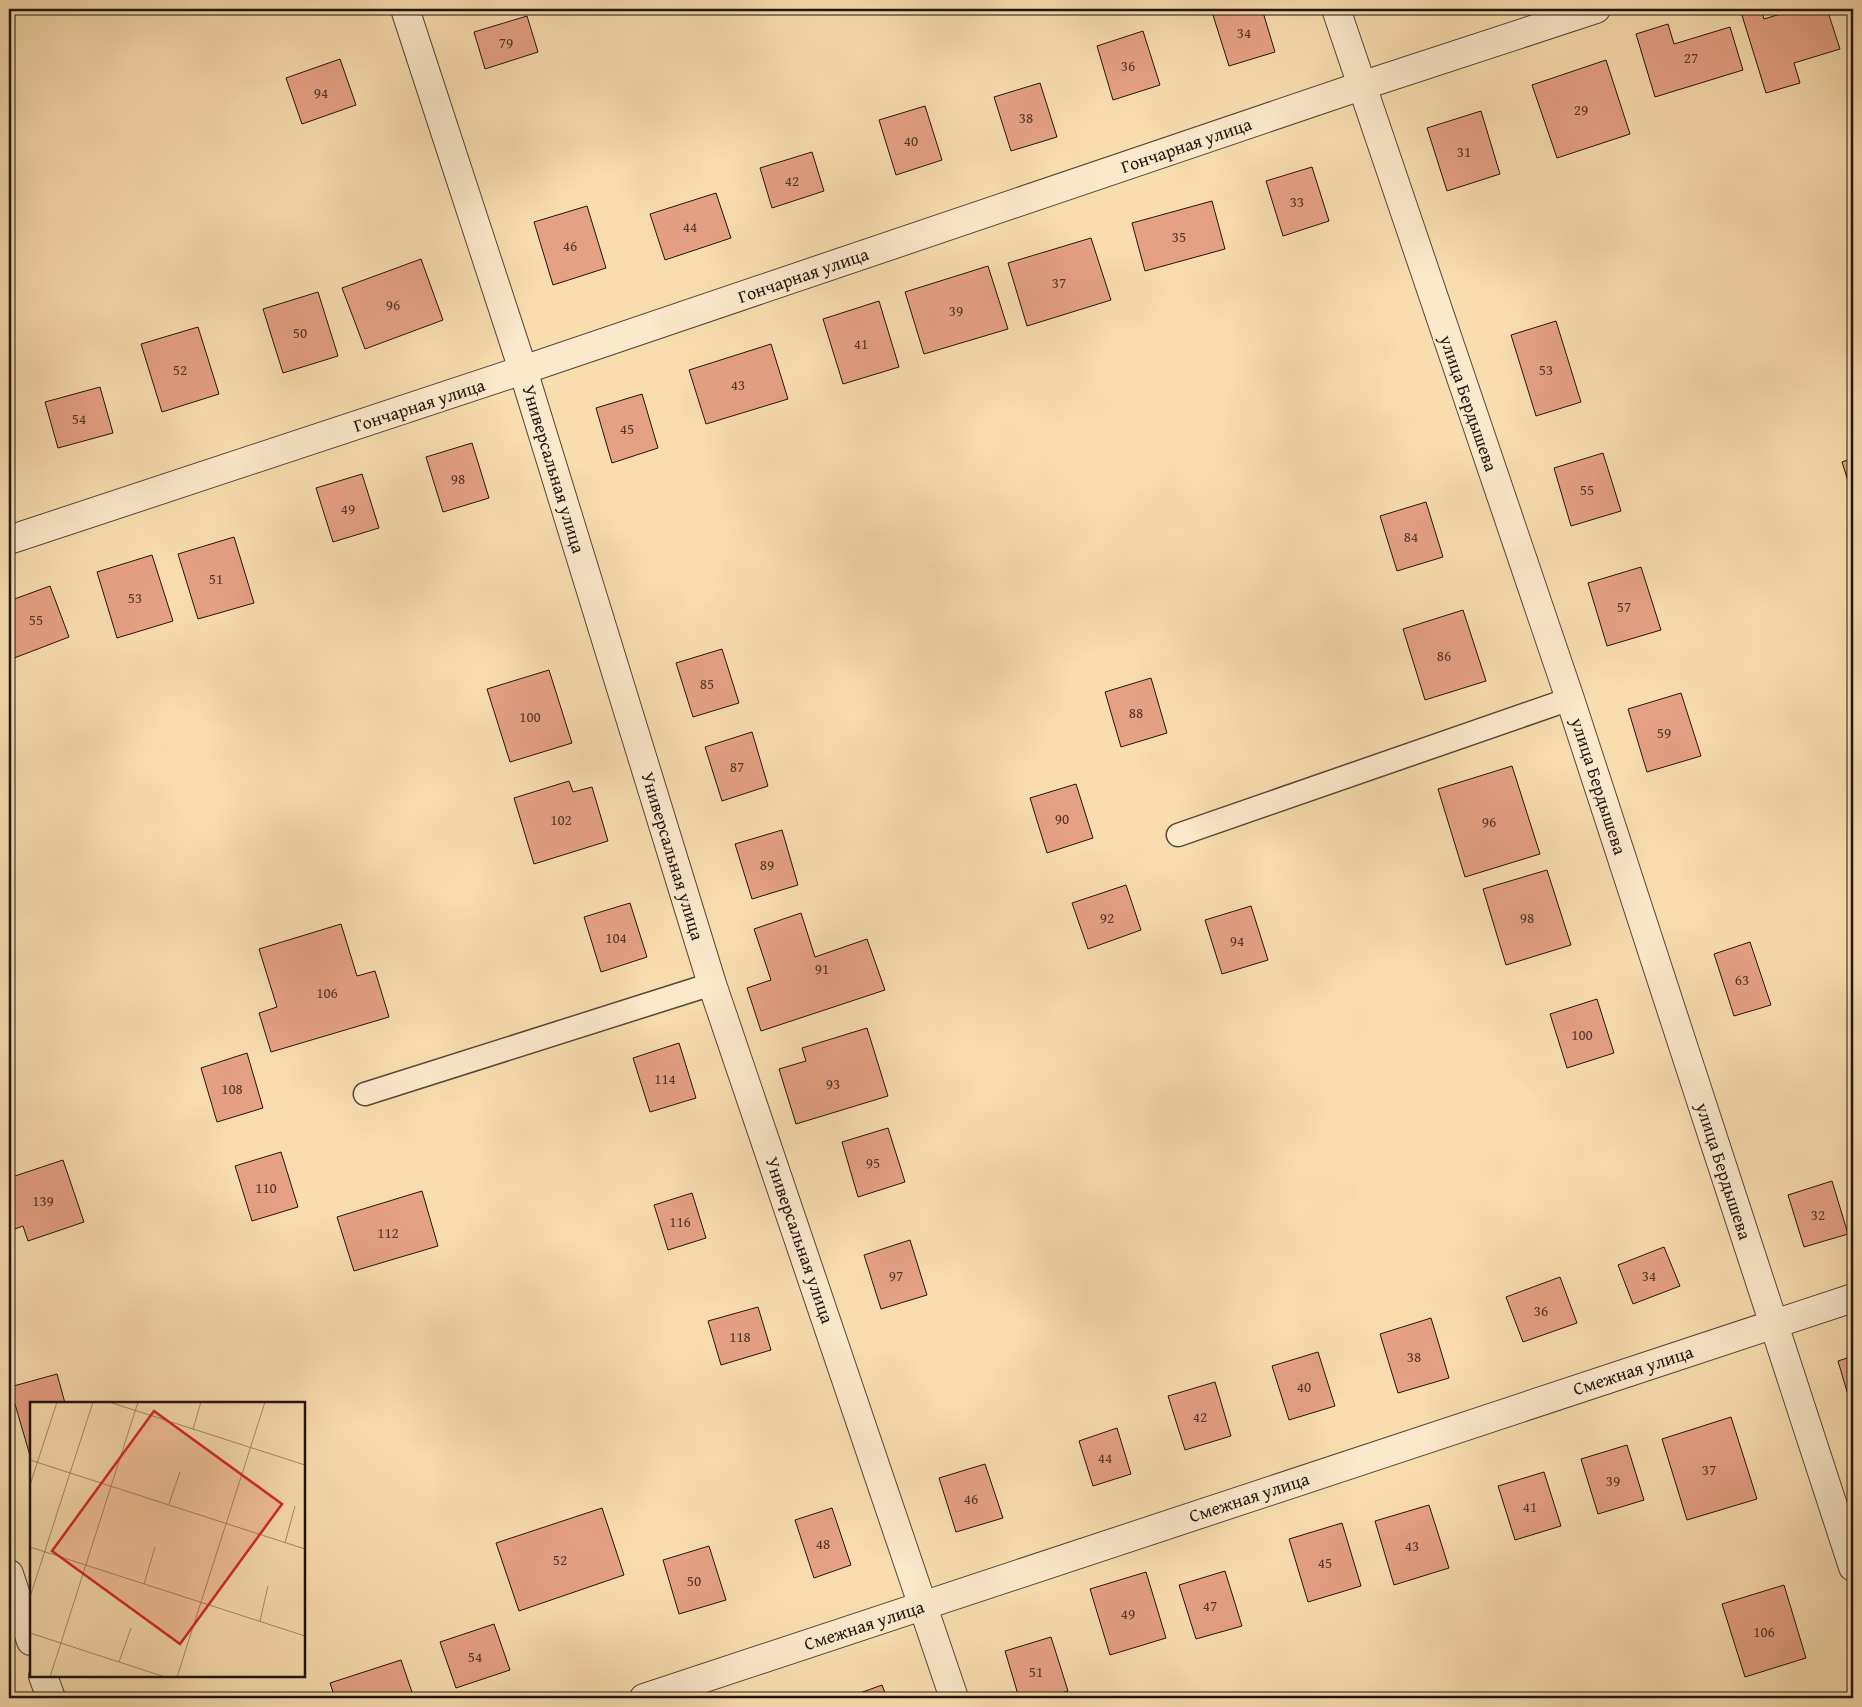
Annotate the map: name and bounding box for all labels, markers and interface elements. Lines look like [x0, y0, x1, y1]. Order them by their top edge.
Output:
house number: 34 [1237, 22, 1251, 43]
house number: 79 [499, 32, 513, 53]
house number: 27 [1684, 47, 1698, 68]
house number: 36 [1121, 55, 1135, 76]
house number: 94 [314, 82, 328, 103]
house number: 29 [1574, 99, 1588, 120]
house number: 38 [1019, 107, 1033, 128]
street label: Гончарная улица [1117, 110, 1256, 180]
house number: 40 [904, 130, 918, 151]
house number: 31 [1457, 141, 1471, 162]
house number: 42 [785, 170, 799, 191]
house number: 33 [1290, 191, 1304, 212]
house number: 44 [683, 216, 697, 237]
house number: 35 [1172, 226, 1186, 247]
house number: 46 [563, 235, 577, 256]
street label: Гончарная улица [734, 240, 873, 310]
house number: 37 [1052, 272, 1066, 293]
house number: 96 [386, 294, 400, 315]
house number: 39 [949, 300, 963, 321]
house number: 50 [293, 322, 307, 343]
street label: улица Бердышева [1433, 330, 1505, 475]
house number: 41 [854, 333, 868, 354]
house number: 52 [173, 359, 187, 380]
house number: 53 [1539, 359, 1553, 380]
street label: Гончарная улица [350, 371, 489, 439]
house number: 43 [731, 374, 745, 395]
street label: Универсальная улица [516, 382, 593, 557]
house number: 54 [72, 408, 86, 429]
house number: 45 [620, 418, 634, 439]
house number: 98 [451, 468, 465, 489]
house number: 55 [1580, 479, 1594, 500]
house number: 49 [341, 498, 355, 519]
house number: 84 [1404, 526, 1418, 547]
house number: 51 [209, 568, 223, 589]
house number: 53 [128, 587, 142, 608]
house number: 57 [1617, 596, 1631, 617]
house number: 55 [29, 609, 43, 630]
house number: 86 [1437, 645, 1451, 666]
house number: 85 [700, 673, 714, 694]
house number: 88 [1129, 702, 1143, 723]
house number: 100 [519, 706, 541, 727]
street label: улица Бердышева [1564, 713, 1634, 858]
house number: 59 [1657, 722, 1671, 743]
house number: 87 [730, 756, 744, 777]
street label: Универсальная улица [635, 769, 712, 944]
house number: 90 [1055, 808, 1069, 829]
house number: 102 [550, 809, 572, 830]
house number: 96 [1482, 811, 1496, 832]
house number: 89 [760, 854, 774, 875]
house number: 92 [1100, 907, 1114, 928]
house number: 98 [1520, 907, 1534, 928]
house number: 104 [605, 927, 627, 948]
house number: 94 [1230, 930, 1244, 951]
house number: 91 [815, 958, 829, 979]
house number: 63 [1735, 969, 1749, 990]
house number: 106 [316, 982, 338, 1003]
house number: 100 [1571, 1024, 1593, 1045]
house number: 114 [654, 1068, 676, 1089]
house number: 93 [826, 1073, 840, 1094]
house number: 108 [221, 1078, 243, 1099]
street label: улица Бердышева [1689, 1098, 1759, 1243]
house number: 95 [866, 1152, 880, 1173]
street label: Универсальная улица [759, 1153, 841, 1327]
house number: 110 [255, 1177, 277, 1198]
house number: 139 [32, 1190, 54, 1211]
house number: 32 [1811, 1204, 1825, 1225]
house number: 116 [669, 1211, 691, 1232]
house number: 112 [377, 1222, 399, 1243]
house number: 97 [889, 1265, 903, 1286]
house number: 34 [1642, 1265, 1656, 1286]
house number: 36 [1534, 1300, 1548, 1321]
house number: 118 [729, 1326, 751, 1347]
street label: Смежная улица [1569, 1338, 1697, 1402]
house number: 38 [1407, 1346, 1421, 1367]
house number: 40 [1297, 1376, 1311, 1397]
inset map [30, 1402, 305, 1677]
house number: 42 [1193, 1406, 1207, 1427]
house number: 44 [1098, 1447, 1112, 1468]
house number: 37 [1702, 1459, 1716, 1480]
street label: Смежная улица [1185, 1465, 1313, 1529]
house number: 39 [1606, 1470, 1620, 1491]
house number: 46 [964, 1488, 978, 1509]
house number: 41 [1523, 1496, 1537, 1517]
house number: 48 [816, 1533, 830, 1554]
house number: 43 [1405, 1535, 1419, 1556]
house number: 52 [553, 1549, 567, 1570]
house number: 45 [1318, 1552, 1332, 1573]
house number: 50 [687, 1570, 701, 1591]
street label: Смежная улица [800, 1593, 928, 1657]
house number: 47 [1203, 1595, 1217, 1616]
house number: 49 [1121, 1603, 1135, 1624]
house number: 106 [1753, 1621, 1775, 1642]
house number: 54 [468, 1646, 482, 1667]
house number: 51 [1029, 1661, 1043, 1682]

